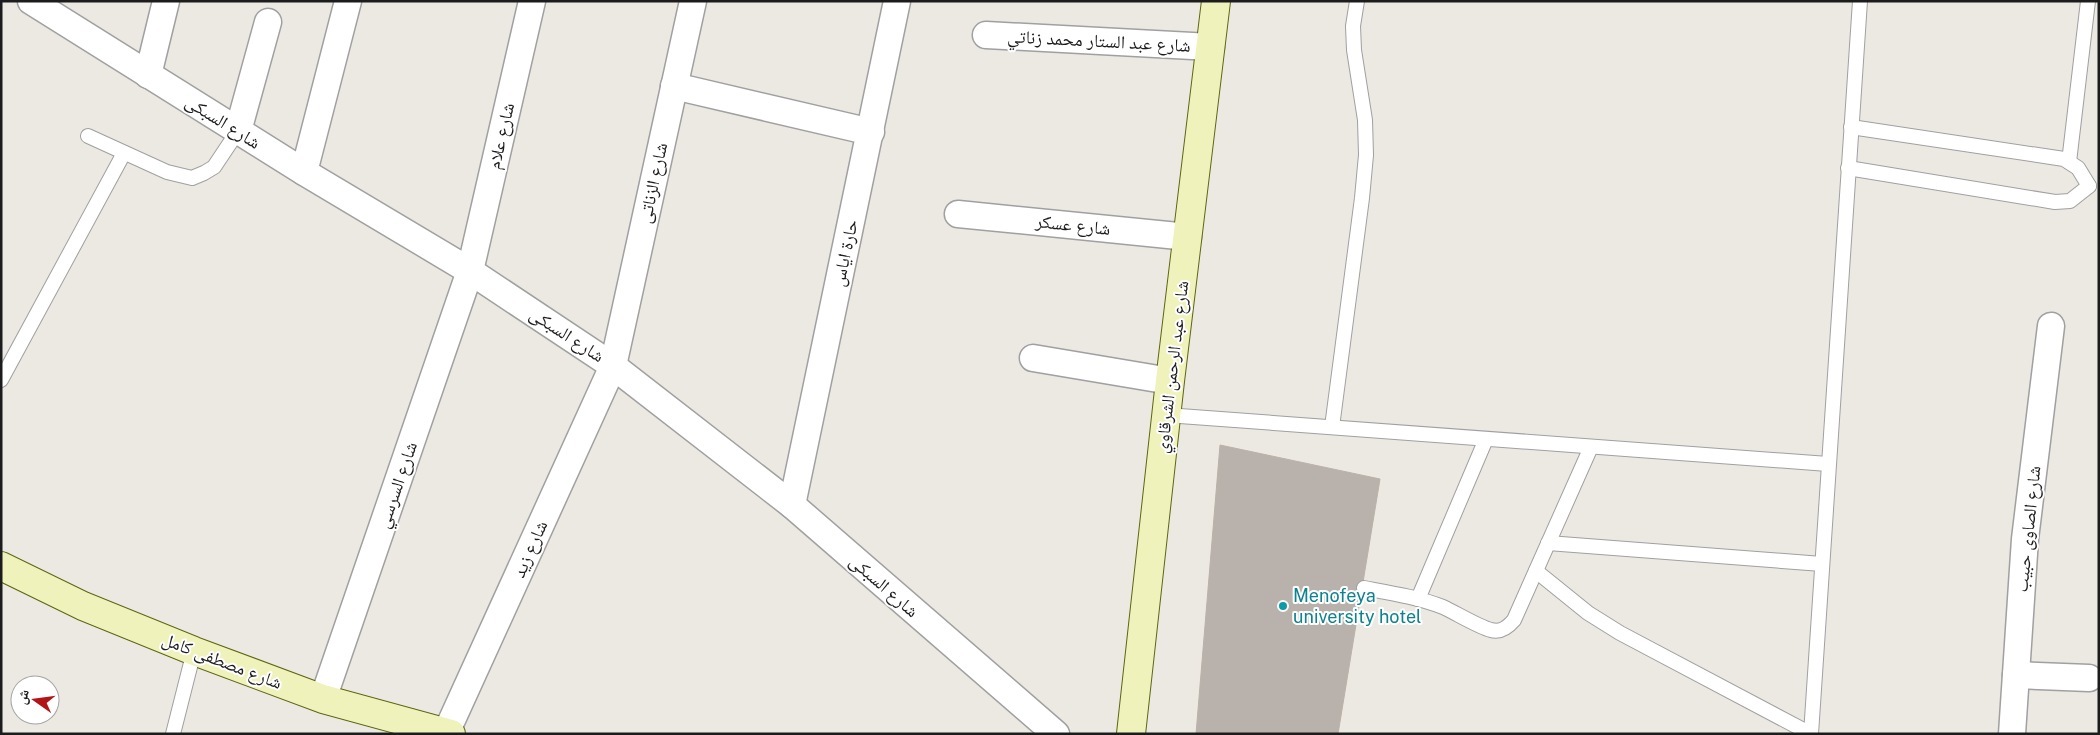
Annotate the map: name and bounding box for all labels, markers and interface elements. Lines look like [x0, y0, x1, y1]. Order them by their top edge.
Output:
street label: شارع عبد الستار محمد زناتي [1006, 25, 1191, 60]
street label: شارع السبكى [181, 90, 265, 154]
street label: شارع علام [483, 101, 520, 172]
street label: شارع الزناتى [634, 141, 672, 225]
street label: شارع عسكر [1033, 210, 1112, 240]
street label: حارة اياس [827, 217, 863, 289]
street label: شارع عبد الرحمن الشرقاوي [1150, 279, 1197, 455]
street label: شارع السبكى [526, 303, 608, 367]
street label: شارع السرسي [372, 439, 425, 532]
street label: شارع الصاوى حبيب [2010, 465, 2046, 593]
street label: شارع زيد [508, 517, 552, 581]
street label: شارع السبكى [845, 550, 923, 622]
place label: Menofeya university hotel [1293, 585, 1422, 627]
marker: Menofeya university hotel [1277, 600, 1289, 612]
street label: شارع مصطفى كامل [159, 628, 285, 694]
north arrow [10, 675, 60, 725]
text: ش [13, 688, 33, 706]

